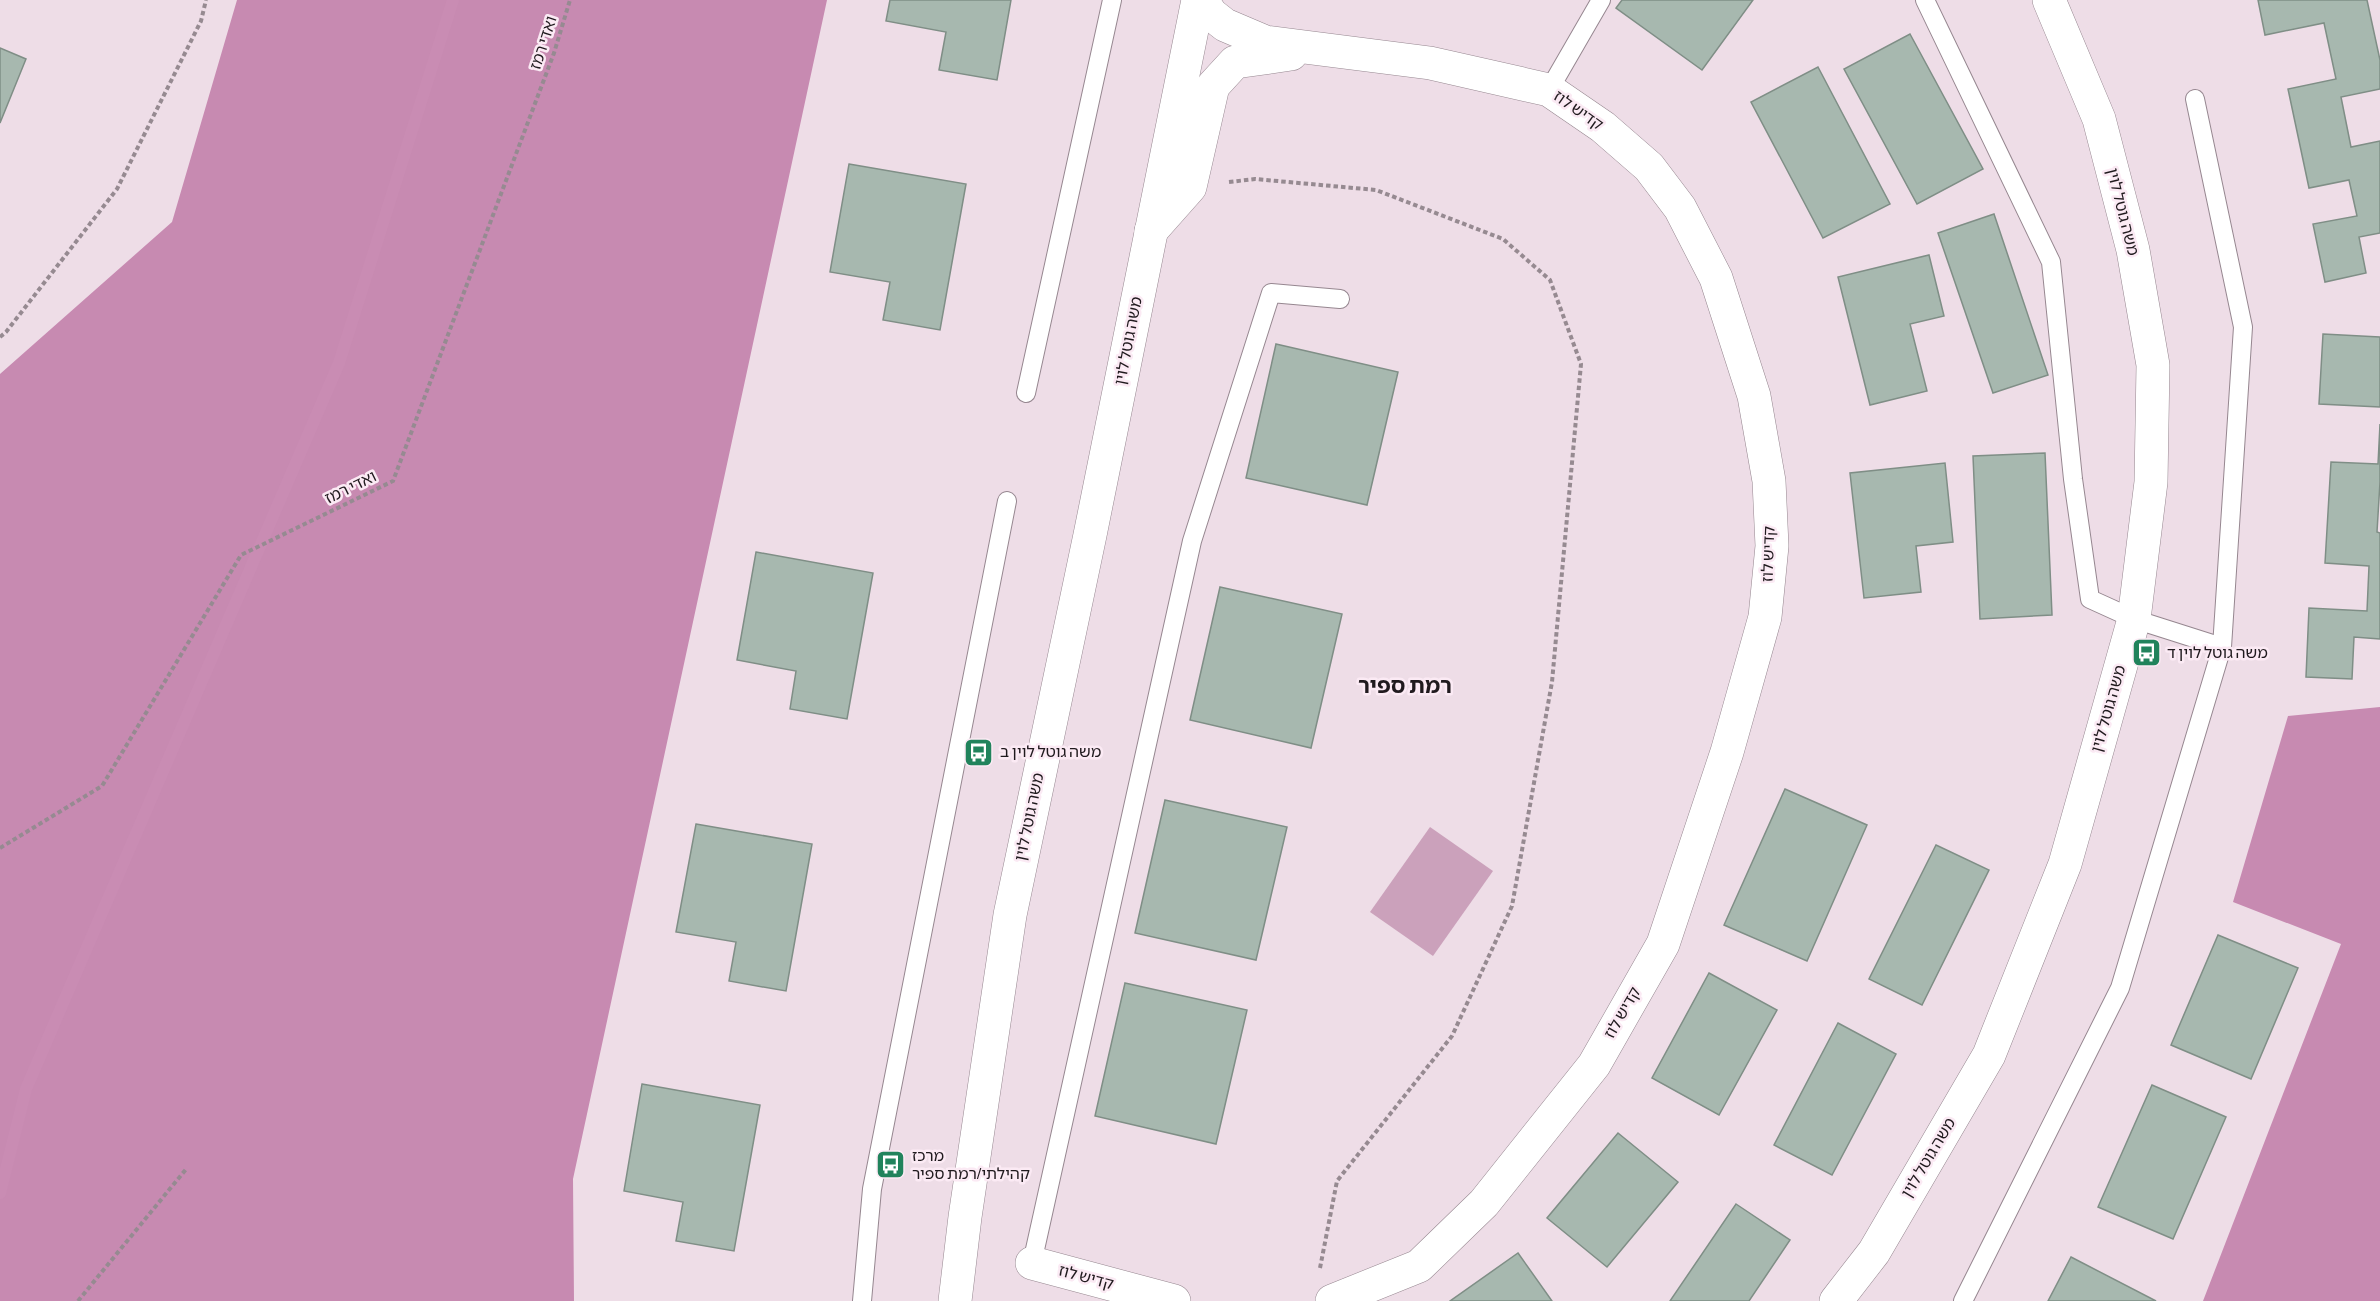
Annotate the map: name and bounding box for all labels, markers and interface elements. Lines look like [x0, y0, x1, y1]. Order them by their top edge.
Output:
street label: ואדי רמז [526, 14, 562, 72]
street label: קדיש לוז [1550, 87, 1606, 135]
street label: משה גוטל לוין [2102, 166, 2142, 258]
street label: משה גוטל לוין [1111, 295, 1147, 387]
street label: ואדי רמז [322, 467, 380, 509]
street label: קדיש לוז [1759, 526, 1779, 582]
bus stop icon: משה גוטל לוין ד [2130, 637, 2162, 669]
place label: משה גוטל לוין ד [2167, 644, 2268, 663]
street label: משה גוטל לוין [2088, 663, 2130, 755]
district label: רמת ספיר [1358, 673, 1452, 700]
bus stop icon: משה גוטל לוין ב [963, 736, 995, 768]
place label: משה גוטל לוין ב [1000, 743, 1101, 762]
street label: משה גוטל לוין [1011, 771, 1049, 863]
street label: קדיש לוז [1601, 984, 1645, 1042]
street label: משה גוטל לוין [1898, 1115, 1960, 1201]
place label: מרכז קהילתי/רמת ספיר [912, 1147, 1030, 1184]
bus stop icon: מרכז קהילתי/רמת ספיר [875, 1149, 907, 1181]
street label: קדיש לוז [1056, 1262, 1116, 1294]

